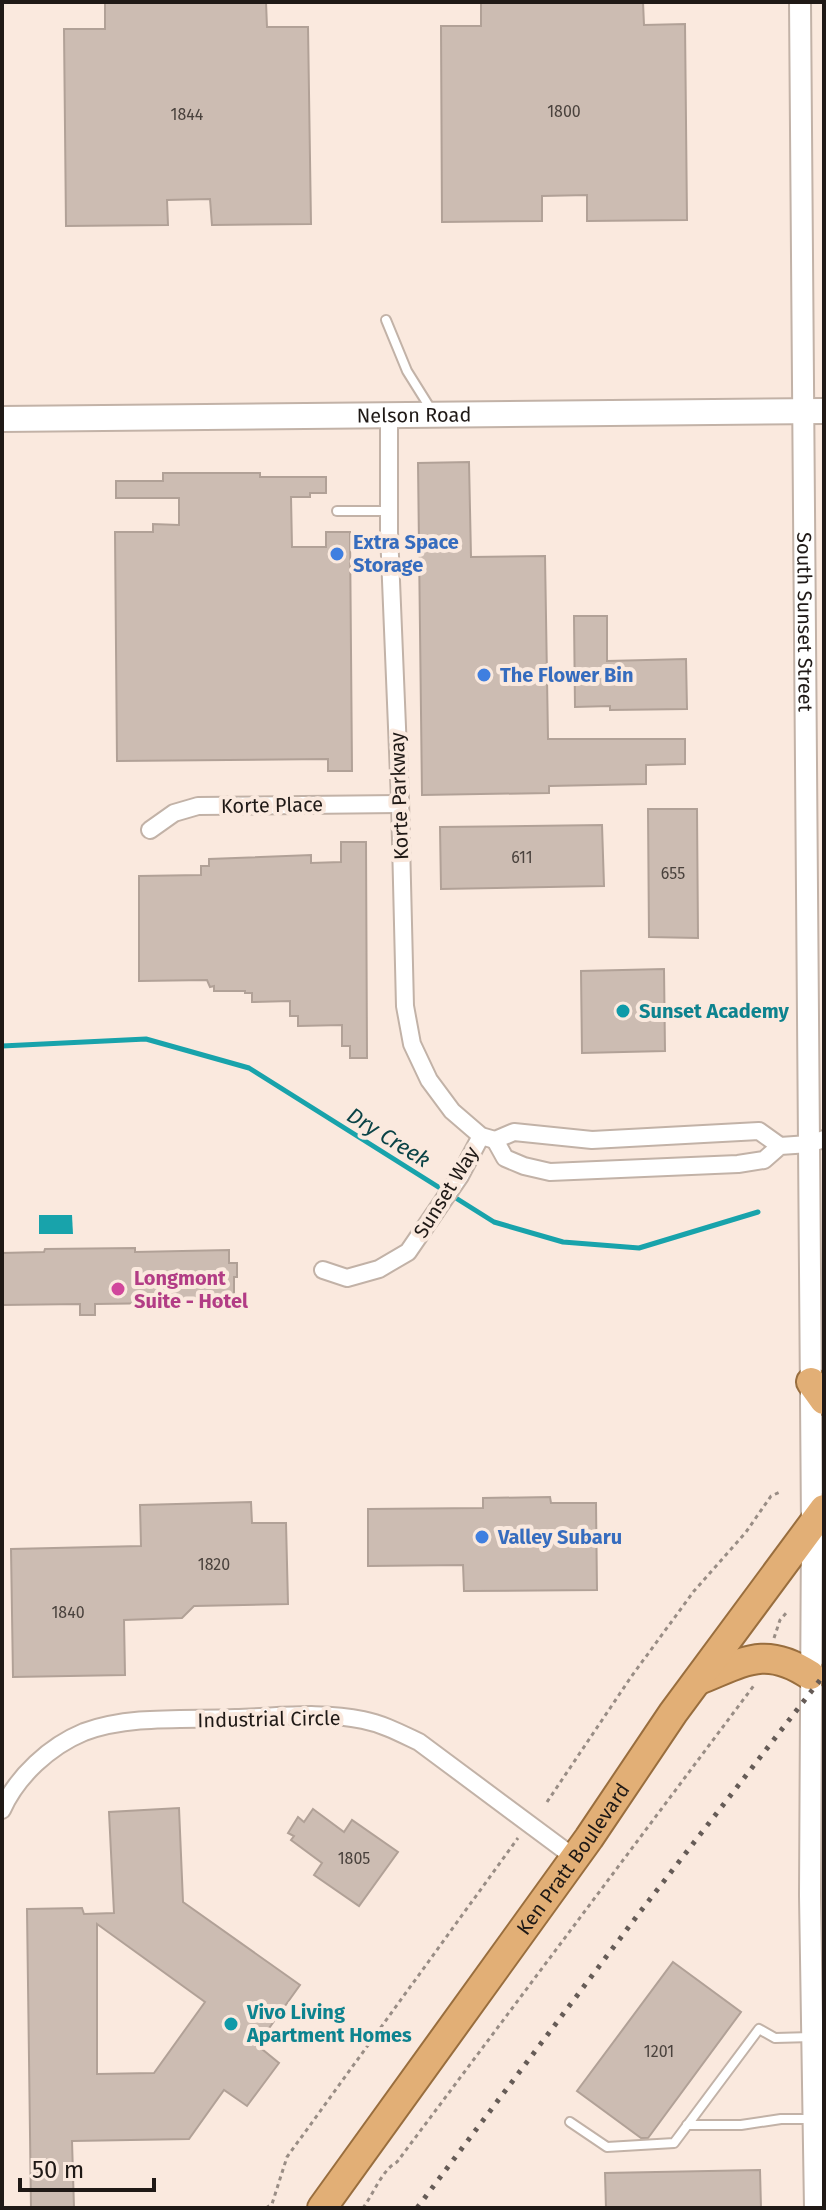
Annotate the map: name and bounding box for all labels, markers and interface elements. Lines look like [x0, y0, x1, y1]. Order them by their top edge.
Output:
house number: 1800 [547, 102, 581, 121]
house number: 1844 [171, 105, 204, 124]
street label: Nelson Road [357, 402, 471, 428]
place label: Extra Space Storage [353, 530, 459, 577]
street label: South Sunset Street [792, 532, 818, 713]
marker: Extra Space Storage [328, 545, 346, 563]
place label: The Flower Bin [500, 663, 633, 687]
marker: The Flower Bin [475, 666, 493, 684]
street label: Korte Parkway [385, 732, 413, 860]
street label: Korte Place [221, 792, 323, 818]
house number: 611 [511, 848, 533, 867]
house number: 655 [661, 864, 685, 883]
place label: Sunset Academy [639, 999, 790, 1023]
marker: Sunset Academy [614, 1002, 632, 1020]
water label: Dry Creek [342, 1101, 435, 1174]
street label: Sunset Way [408, 1142, 484, 1242]
place label: Longmont Suite - Hotel [134, 1266, 248, 1313]
marker: Longmont Suite - Hotel [109, 1280, 127, 1298]
place label: Valley Subaru [497, 1525, 622, 1549]
marker: Valley Subaru [473, 1528, 491, 1546]
house number: 1820 [198, 1555, 230, 1574]
house number: 1840 [51, 1603, 85, 1622]
street label: Industrial Circle [197, 1706, 341, 1732]
street label: Ken Pratt Boulevard [511, 1778, 635, 1939]
house number: 1805 [338, 1849, 370, 1868]
place label: Vivo Living Apartment Homes [246, 2000, 412, 2047]
marker: Vivo Living Apartment Homes [222, 2015, 240, 2033]
house number: 1201 [644, 2042, 674, 2061]
scale bar [20, 2142, 154, 2192]
text: 50 m [32, 2156, 84, 2184]

